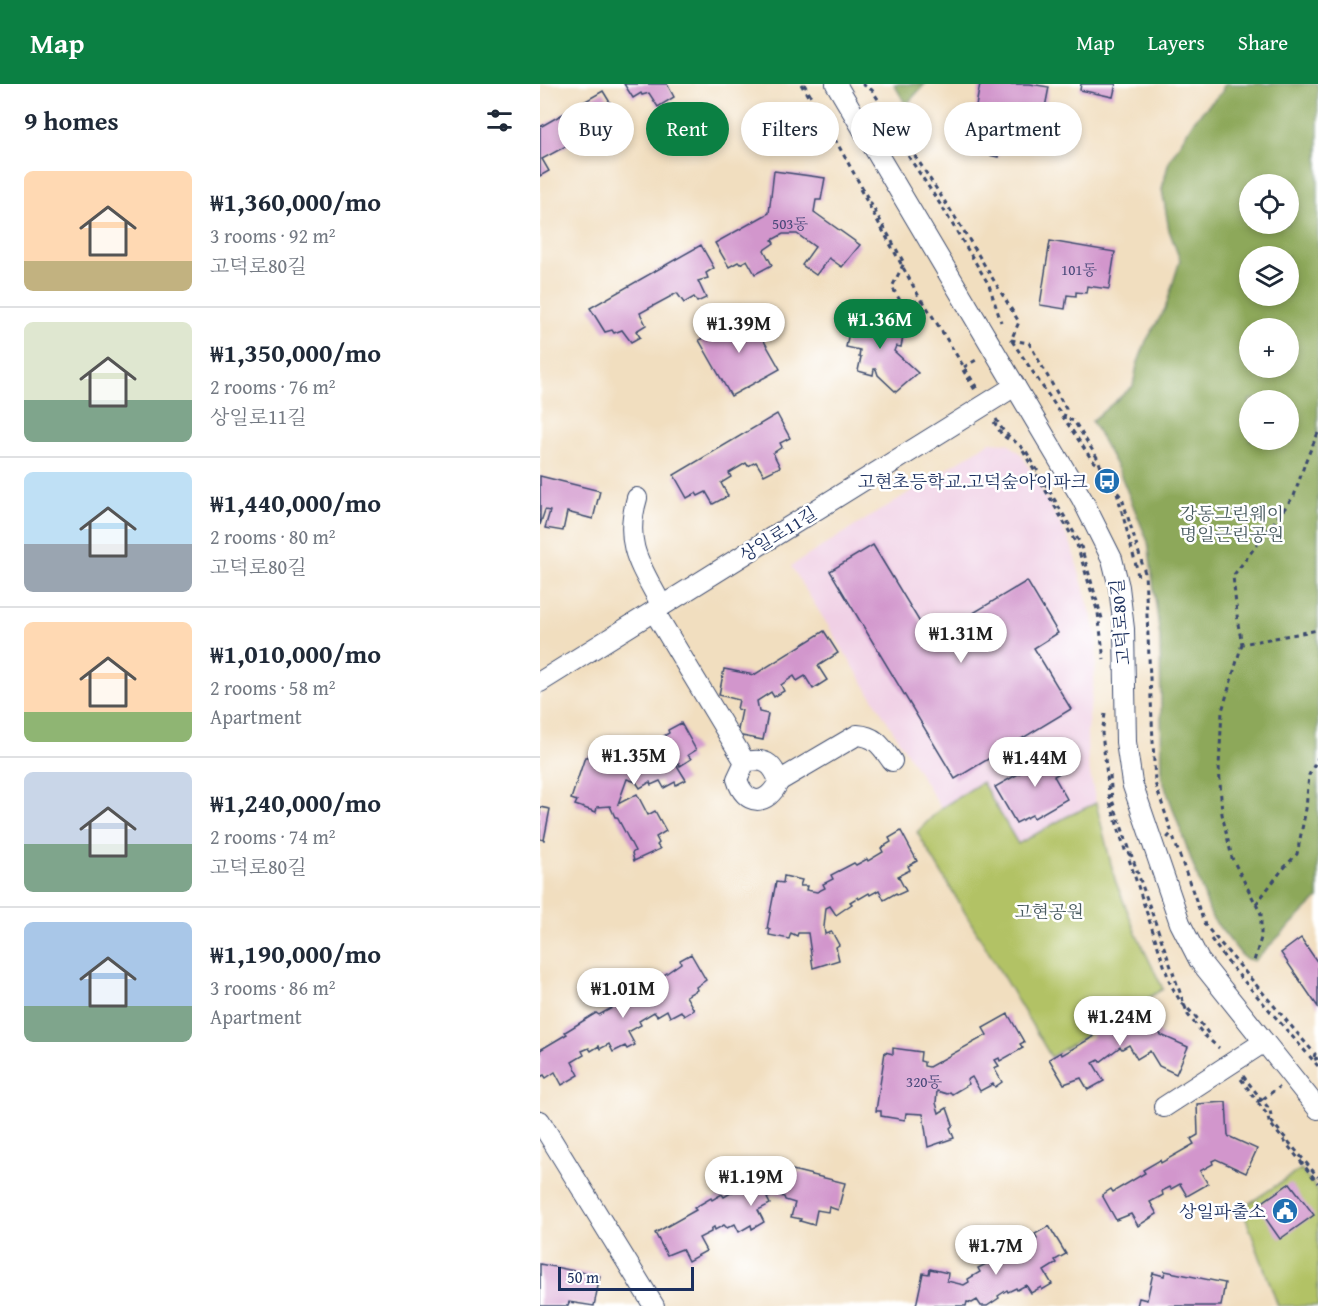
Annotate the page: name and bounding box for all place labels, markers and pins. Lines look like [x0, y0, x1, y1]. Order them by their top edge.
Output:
pin: ₩1.36M [831, 299, 929, 350]
pin: ₩1.39M [690, 303, 788, 354]
bus stop icon: 고현초등학교.고덕숲아이파크 [1092, 466, 1122, 496]
place label: 고현초등학교.고덕숲아이파크 [858, 468, 1089, 495]
pin: ₩1.31M [912, 613, 1010, 664]
pin: ₩1.35M [585, 735, 683, 786]
pin: ₩1.44M [986, 737, 1084, 788]
pin: ₩1.01M [574, 968, 672, 1019]
pin: ₩1.24M [1071, 996, 1169, 1047]
pin: ₩1.19M [702, 1156, 800, 1207]
public building icon: 상일파출소 [1270, 1196, 1300, 1226]
place label: 상일파출소 [1179, 1198, 1266, 1225]
pin: ₩1.7M [954, 1225, 1038, 1276]

